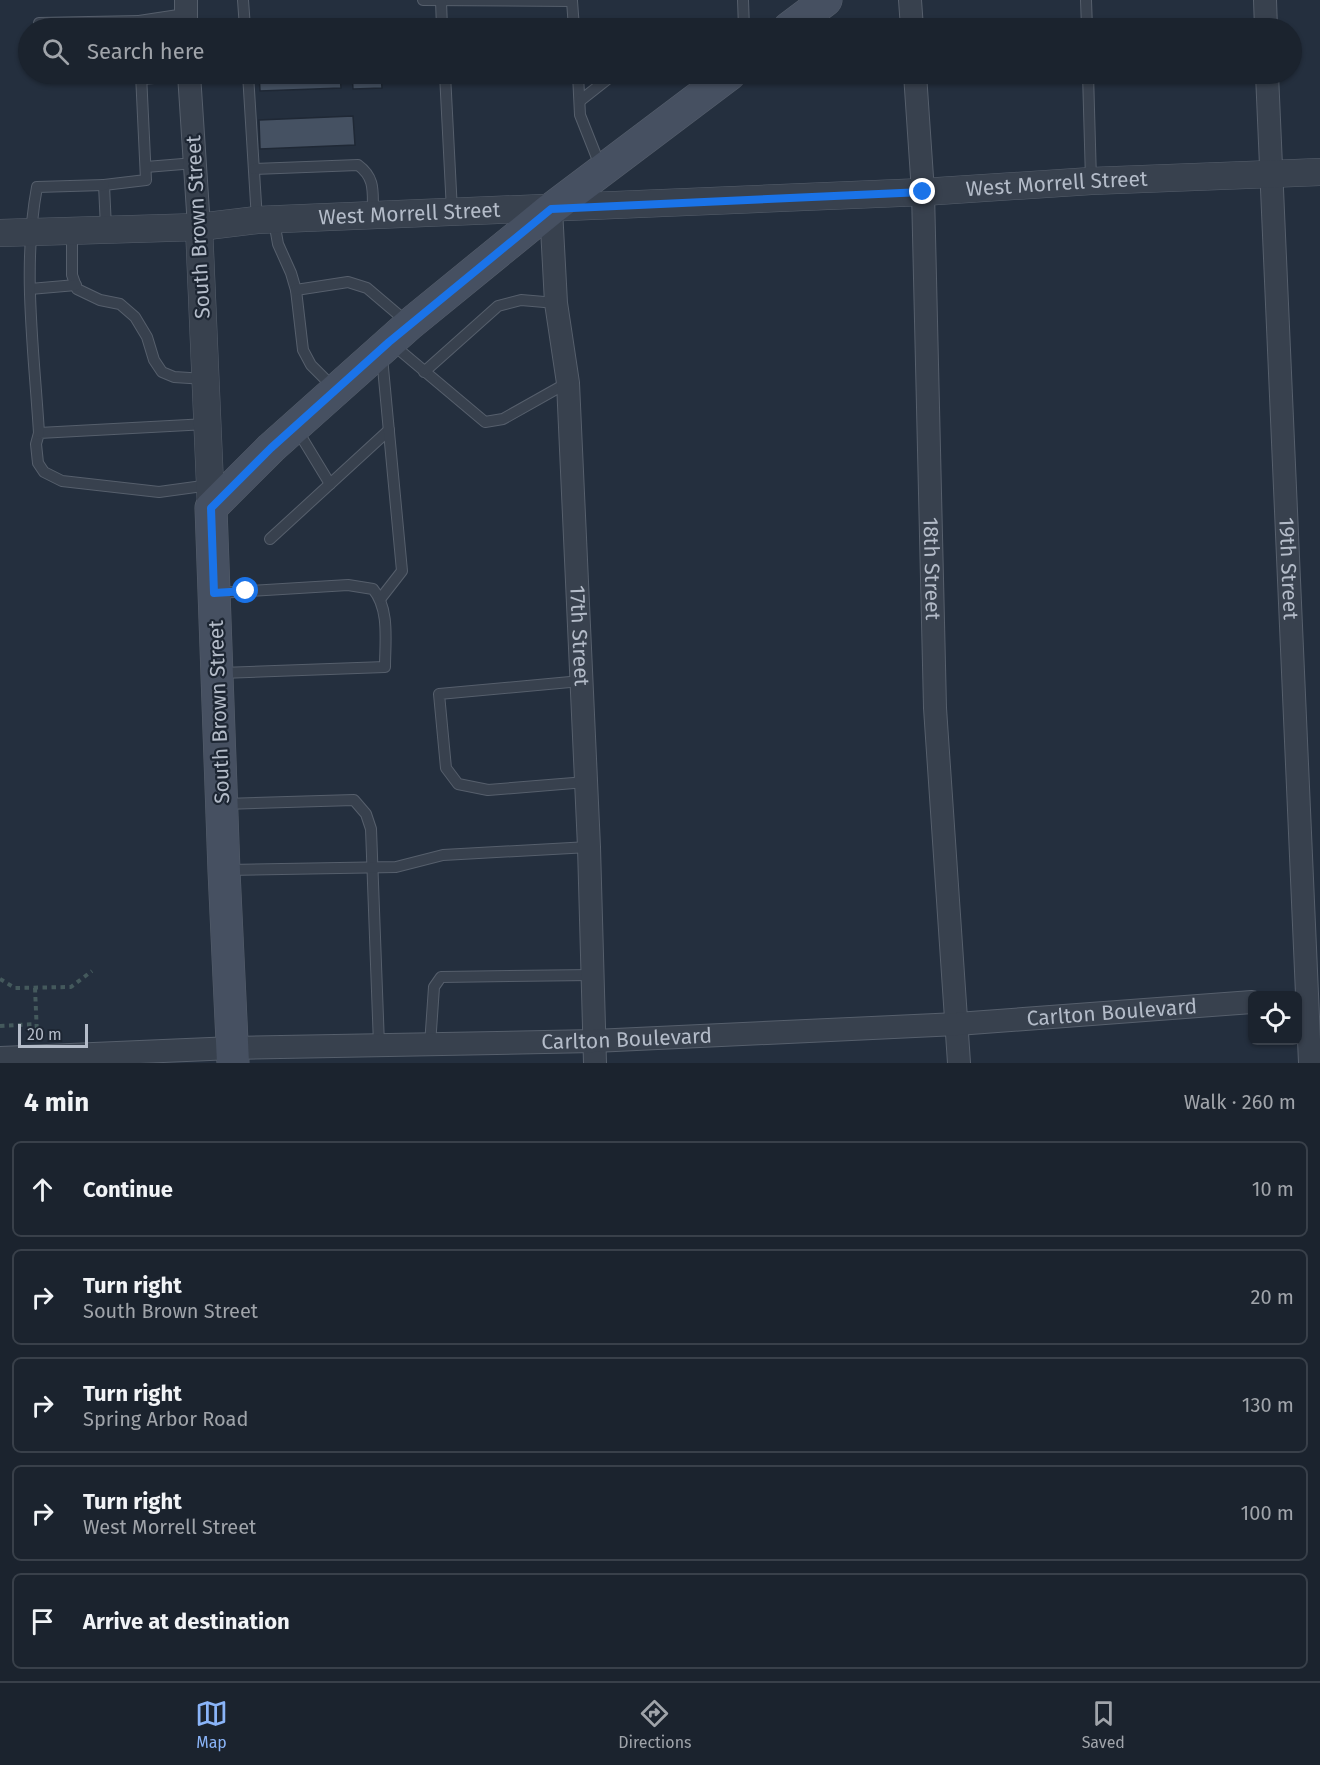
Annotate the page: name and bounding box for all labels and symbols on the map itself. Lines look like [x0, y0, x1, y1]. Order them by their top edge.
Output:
street label: South Brown Street [180, 134, 216, 319]
street label: West Morrell Street [965, 166, 1148, 202]
route end [909, 178, 935, 204]
street label: West Morrell Street [318, 197, 501, 230]
street label: 18th Street [918, 517, 946, 621]
street label: 19th Street [1273, 517, 1304, 621]
route start [232, 577, 258, 603]
street label: 17th Street [564, 585, 595, 687]
street label: South Brown Street [203, 619, 235, 804]
street label: Carlton Boulevard [1026, 993, 1198, 1032]
scale bar [18, 1021, 88, 1048]
street label: Carlton Boulevard [541, 1022, 713, 1055]

